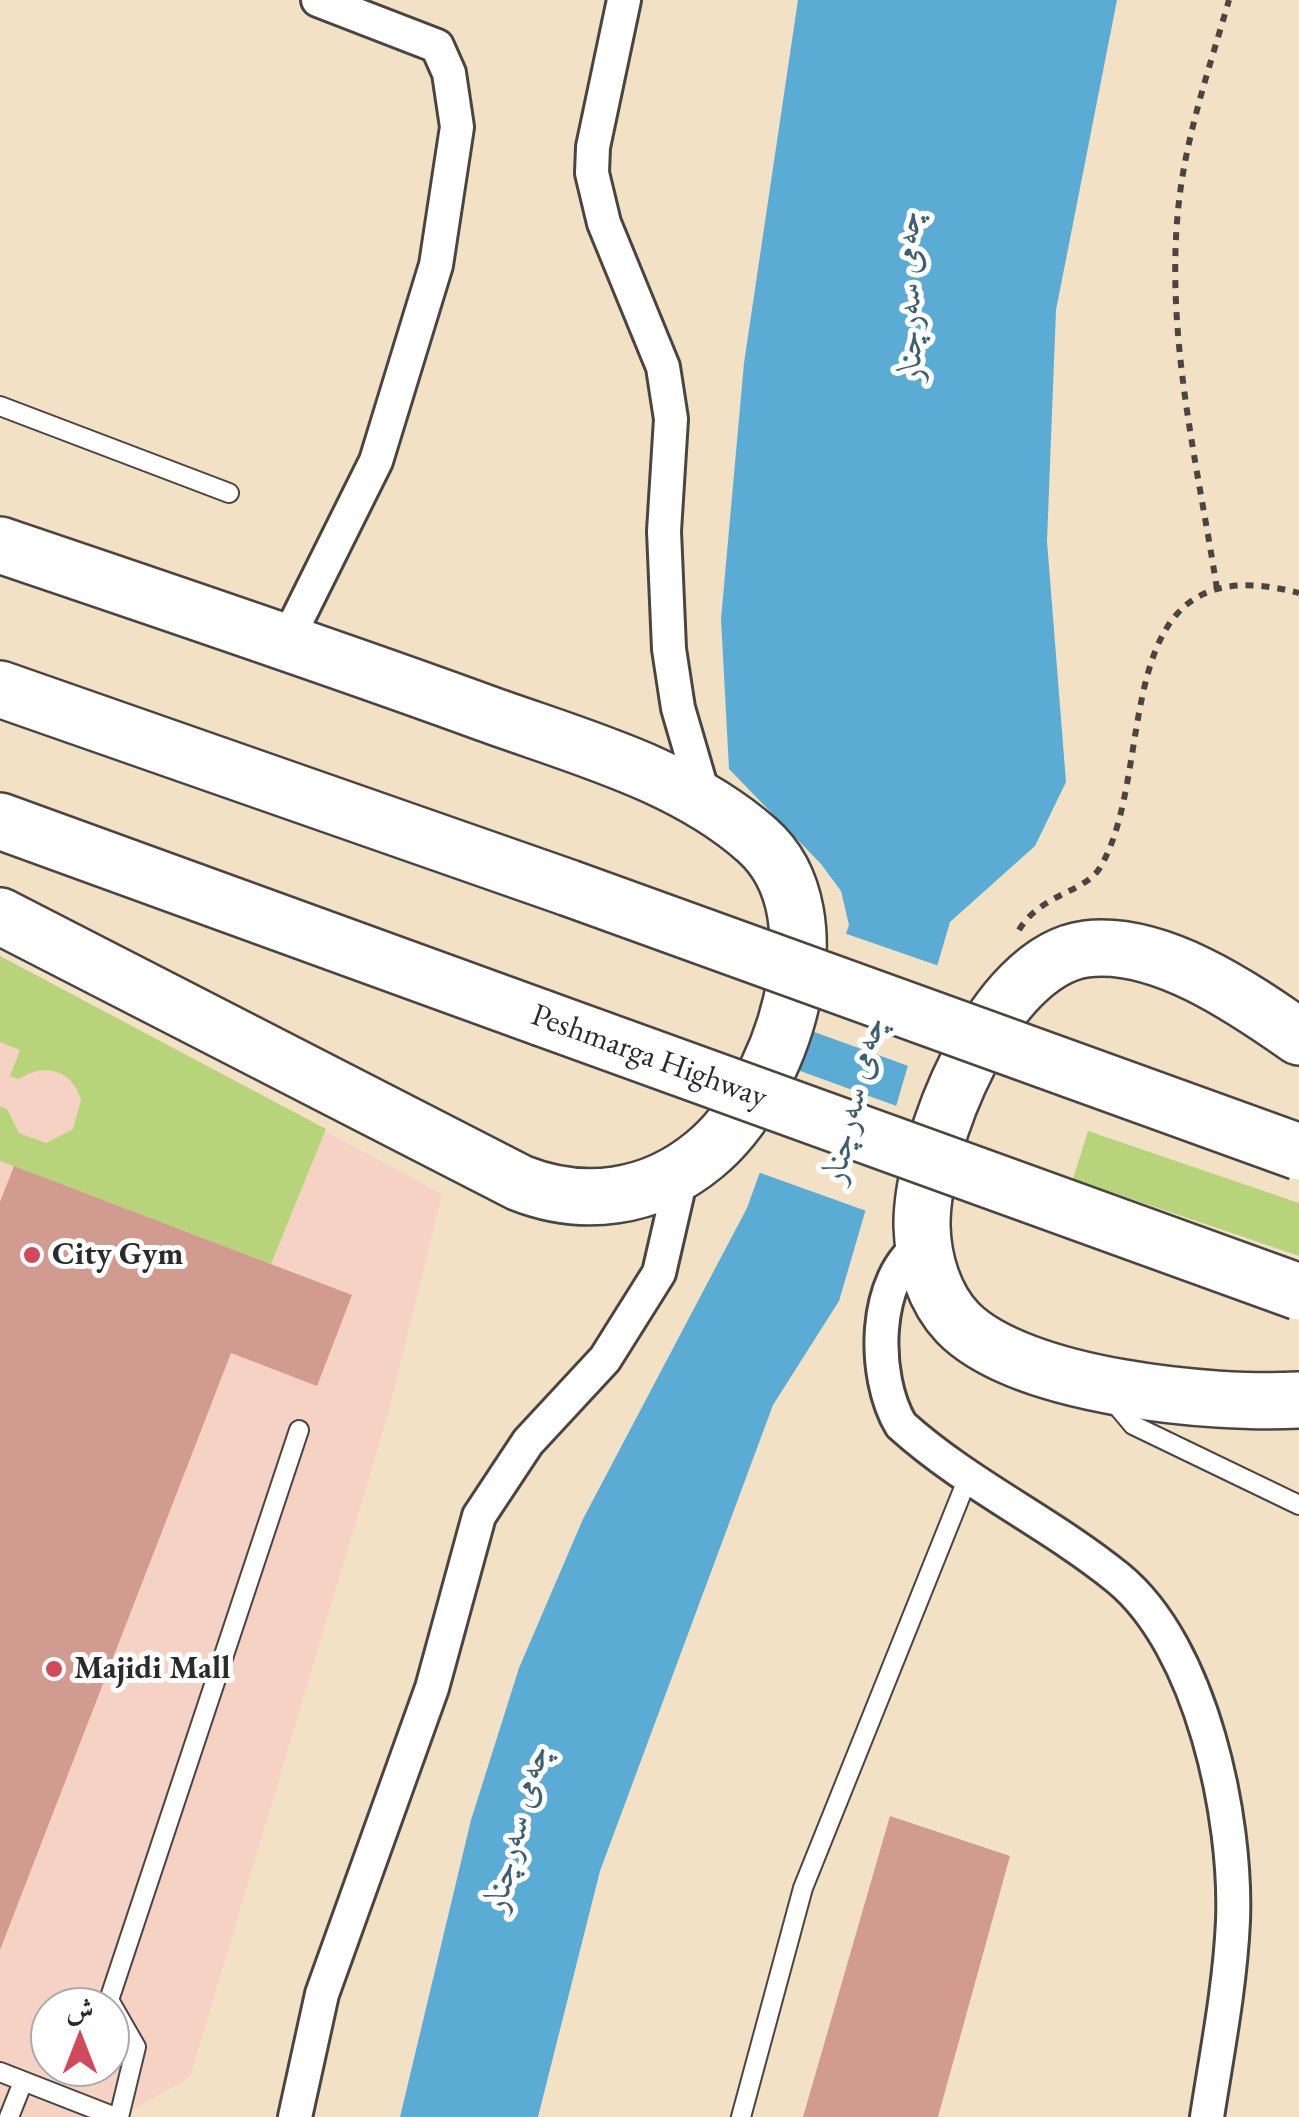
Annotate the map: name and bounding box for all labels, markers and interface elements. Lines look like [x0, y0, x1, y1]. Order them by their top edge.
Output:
water label: چەمی سەرچنار [888, 210, 932, 382]
street label: Peshmarga Highway [526, 997, 772, 1117]
water label: چەمی سەرچنار [813, 1011, 895, 1189]
place label: City Gym [52, 1236, 183, 1274]
marker: City Gym [21, 1244, 43, 1266]
place label: Majidi Mall [74, 1650, 230, 1688]
marker: Majidi Mall [43, 1658, 65, 1680]
water label: چەمی سەرچنار [474, 1739, 560, 1917]
north arrow [30, 1987, 130, 2087]
text: ش [66, 1991, 94, 2027]

